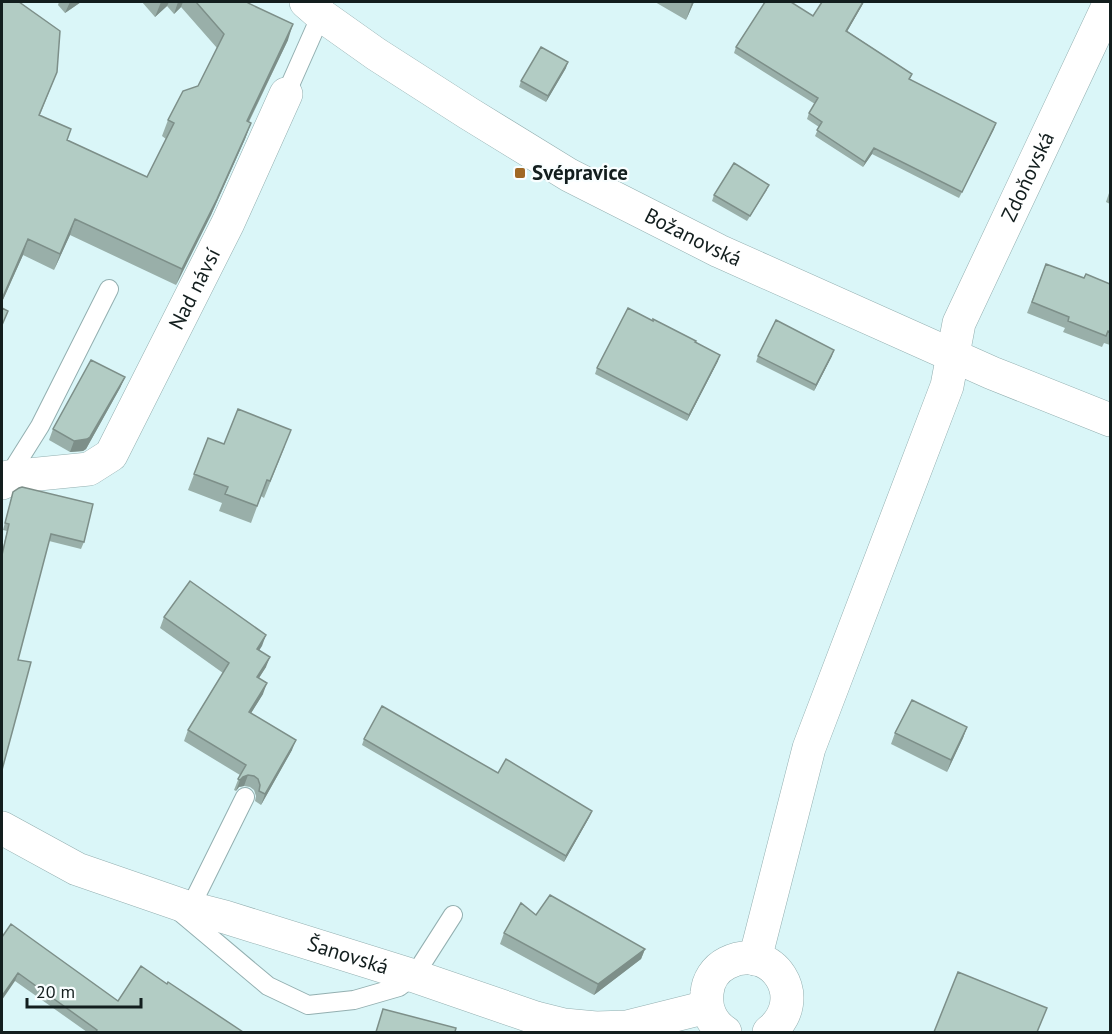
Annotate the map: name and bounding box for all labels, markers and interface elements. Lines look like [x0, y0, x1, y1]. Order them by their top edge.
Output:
street label: Zdoňovská [995, 127, 1060, 226]
place label: Svépravice [532, 159, 628, 186]
marker: Svépravice [513, 166, 527, 180]
street label: Božanovská [640, 202, 746, 272]
street label: Nad návsí [162, 243, 226, 334]
street label: Šanovská [304, 930, 392, 980]
scale bar [27, 971, 141, 1009]
text: 20 m [36, 980, 75, 1003]

